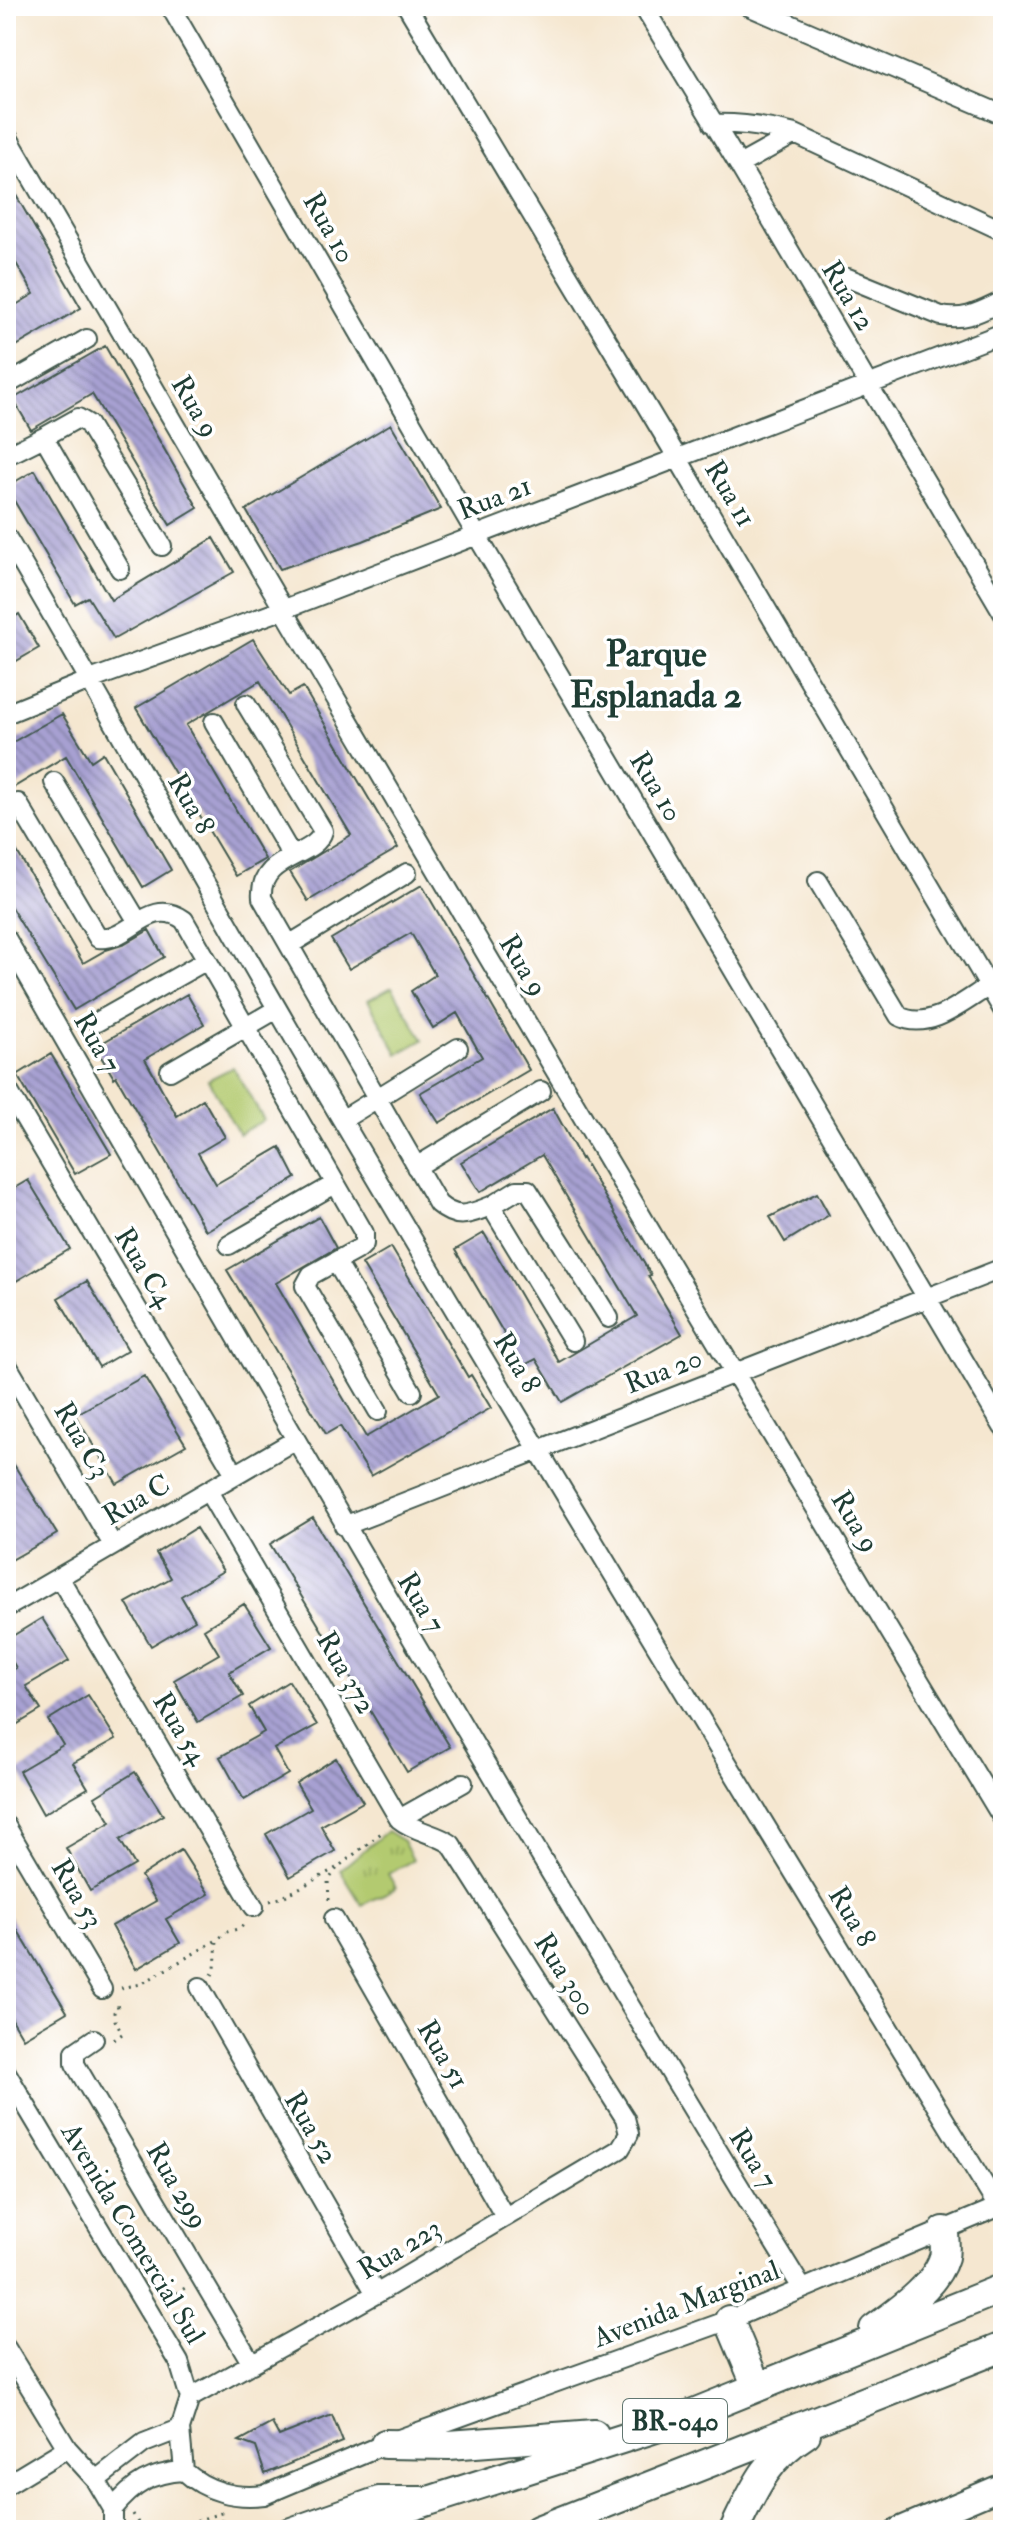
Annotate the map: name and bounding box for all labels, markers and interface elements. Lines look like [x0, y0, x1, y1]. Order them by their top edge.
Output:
street label: Rua 10 [295, 186, 363, 269]
street label: Rua 12 [813, 254, 882, 337]
street label: Rua 9 [163, 369, 226, 444]
street label: Rua 11 [696, 454, 763, 533]
street label: Rua 21 [453, 468, 536, 528]
district label: Parque Esplanada 2 [570, 632, 742, 718]
street label: Rua 10 [621, 745, 690, 828]
street label: Rua 8 [159, 767, 222, 841]
street label: Rua 9 [491, 928, 555, 1003]
street label: Rua 7 [65, 1006, 128, 1080]
street label: Rua C4 [106, 1221, 182, 1316]
street label: Rua 8 [485, 1326, 548, 1400]
street label: Rua 20 [620, 1341, 707, 1402]
street label: Rua C3 [46, 1396, 118, 1485]
street label: Rua C [97, 1467, 177, 1533]
street label: Rua 9 [823, 1484, 887, 1559]
street label: Rua 7 [389, 1566, 452, 1640]
street label: Rua 372 [308, 1625, 383, 1720]
street label: Rua 54 [145, 1686, 216, 1773]
street label: Rua 53 [43, 1853, 111, 1935]
street label: Rua 8 [820, 1880, 883, 1954]
street label: Rua 300 [526, 1927, 604, 2023]
street label: Rua 51 [409, 2014, 476, 2096]
street label: Rua 52 [276, 2085, 345, 2170]
street label: Avenida Comercial Sul [52, 2116, 213, 2351]
street label: Rua 7 [721, 2122, 785, 2196]
street label: Rua 299 [138, 2136, 215, 2235]
street label: Rua 223 [352, 2211, 448, 2288]
street label: Avenida Marginal [588, 2253, 785, 2356]
road number: BR-040 [623, 2399, 727, 2443]

